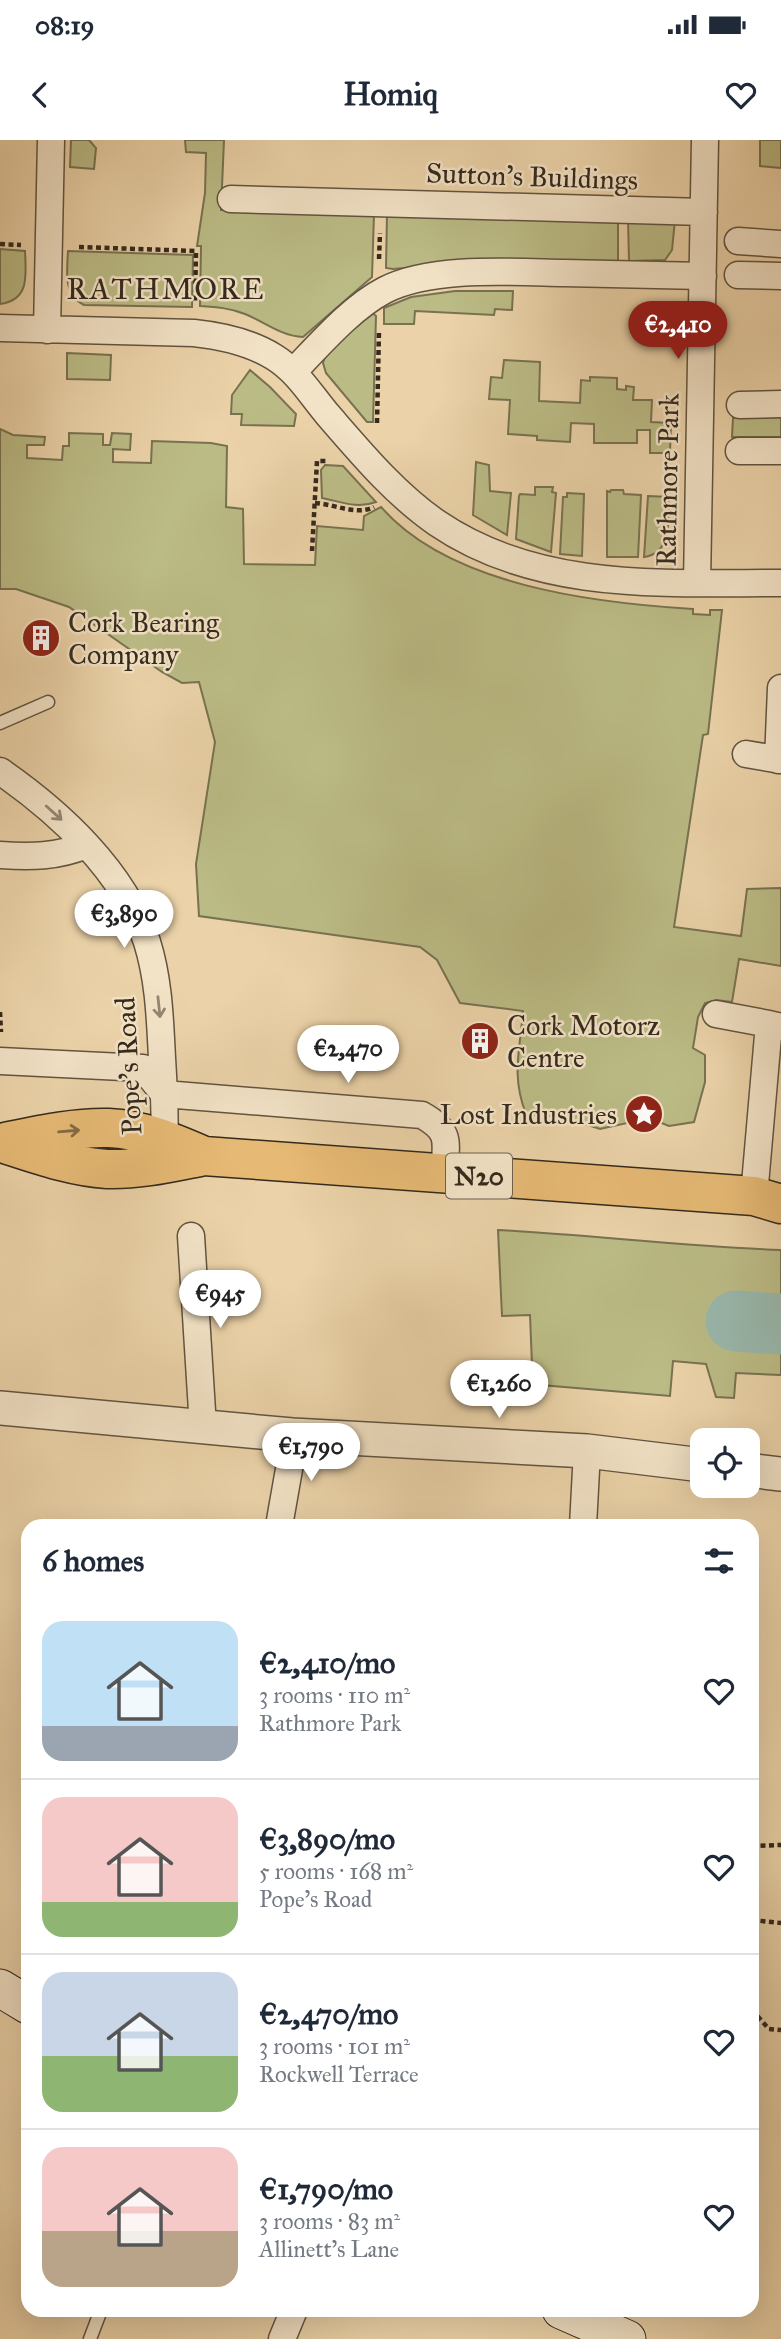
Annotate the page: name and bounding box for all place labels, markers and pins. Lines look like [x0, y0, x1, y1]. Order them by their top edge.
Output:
pin: €2,410 [621, 302, 735, 361]
place label: Cork Bearing Company [68, 605, 220, 672]
building icon: Cork Bearing Company [20, 617, 62, 659]
pin: €3,890 [67, 890, 181, 950]
place label: Cork Motorz Centre [507, 1008, 660, 1075]
building icon: Cork Motorz Centre [459, 1020, 501, 1062]
pin: €2,470 [291, 1026, 405, 1085]
place icon: Lost Industries [623, 1093, 665, 1135]
place label: Lost Industries [440, 1097, 617, 1132]
pin: €945 [179, 1270, 261, 1330]
pin: €1,260 [442, 1360, 556, 1420]
pin: €1,790 [254, 1424, 368, 1483]

